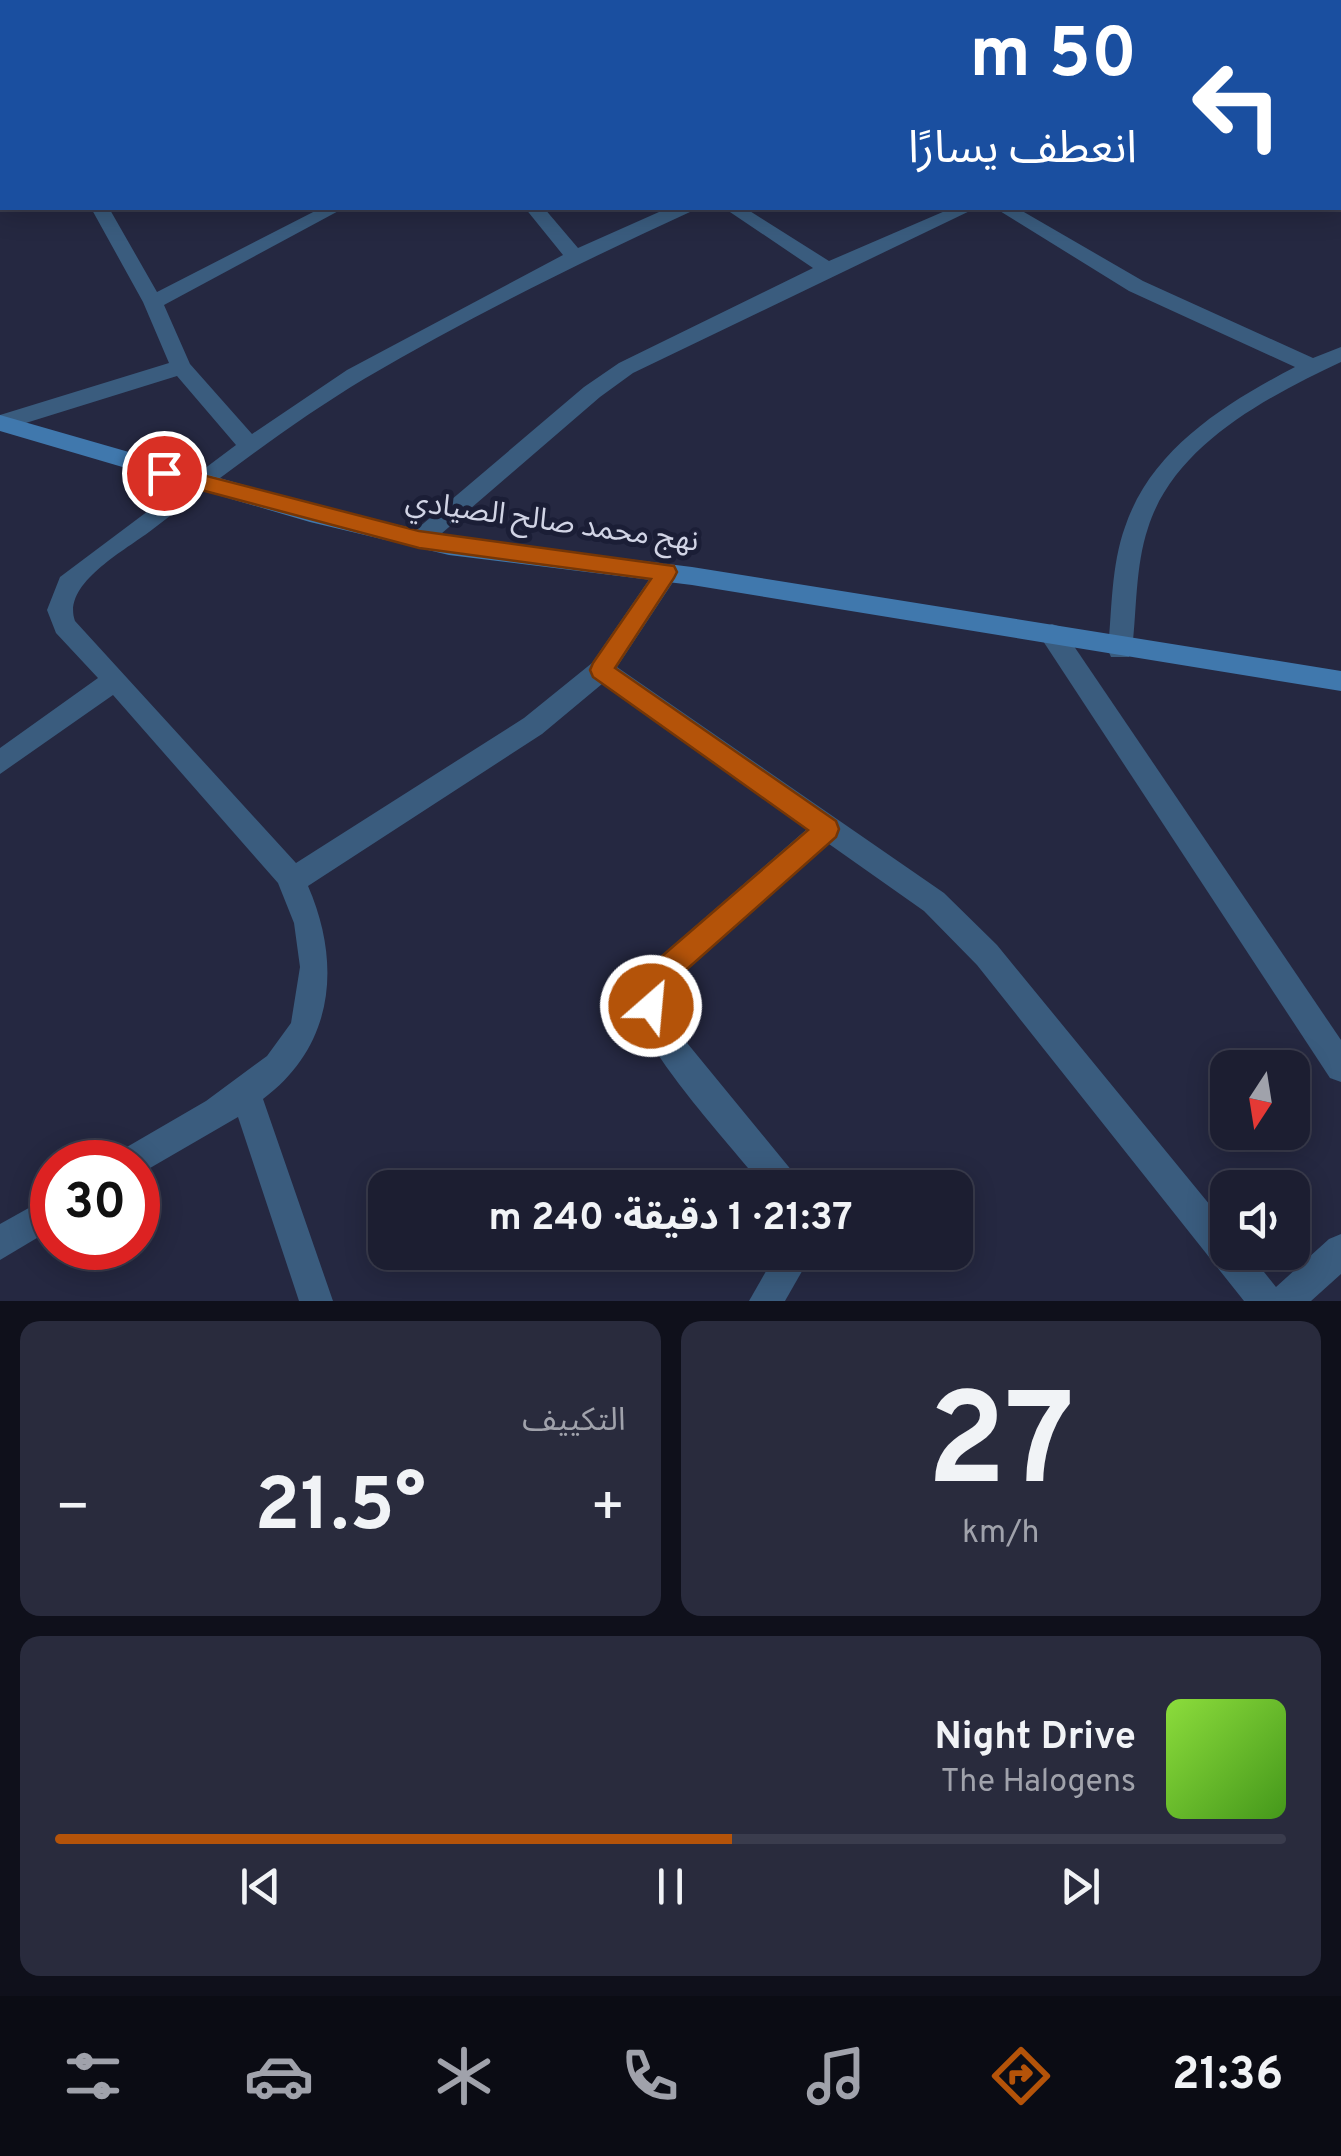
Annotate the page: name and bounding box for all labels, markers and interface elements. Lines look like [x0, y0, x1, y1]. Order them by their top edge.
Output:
text: 50 m [970, 13, 1137, 102]
icon: left [1172, 40, 1302, 170]
text: انعطف يسارًا [908, 122, 1137, 179]
pin [122, 431, 207, 516]
icon: arrive [137, 446, 192, 501]
street label: نهج محمد صالح الصيادي [403, 484, 701, 564]
position arrow [599, 954, 703, 1058]
north arrow [1210, 1050, 1310, 1150]
map controls [1210, 1050, 1310, 1270]
speed limit sign: 30 [30, 1140, 160, 1270]
button: sound [1210, 1170, 1310, 1270]
text: 21:37 · 1 دقيقة · 240 m [488, 1195, 853, 1244]
text: 27 [927, 1366, 1075, 1531]
text: التكييف [522, 1402, 626, 1442]
text: 21.5° [255, 1462, 426, 1557]
text: − [55, 1475, 90, 1545]
text: + [590, 1475, 625, 1545]
text: km/h [962, 1514, 1040, 1554]
text: Night Drive [934, 1714, 1136, 1763]
text: The Halogens [941, 1763, 1136, 1803]
icon: previous [233, 1859, 288, 1914]
icon: pause [643, 1859, 698, 1914]
icon: next [1053, 1859, 1108, 1914]
icon: filters [58, 2041, 128, 2111]
icon: car [244, 2041, 314, 2111]
icon: climate [429, 2041, 499, 2111]
icon: phone [615, 2041, 685, 2111]
icon: music [801, 2041, 871, 2111]
icon: directions [986, 2041, 1056, 2111]
text: 21:36 [1172, 2048, 1283, 2105]

